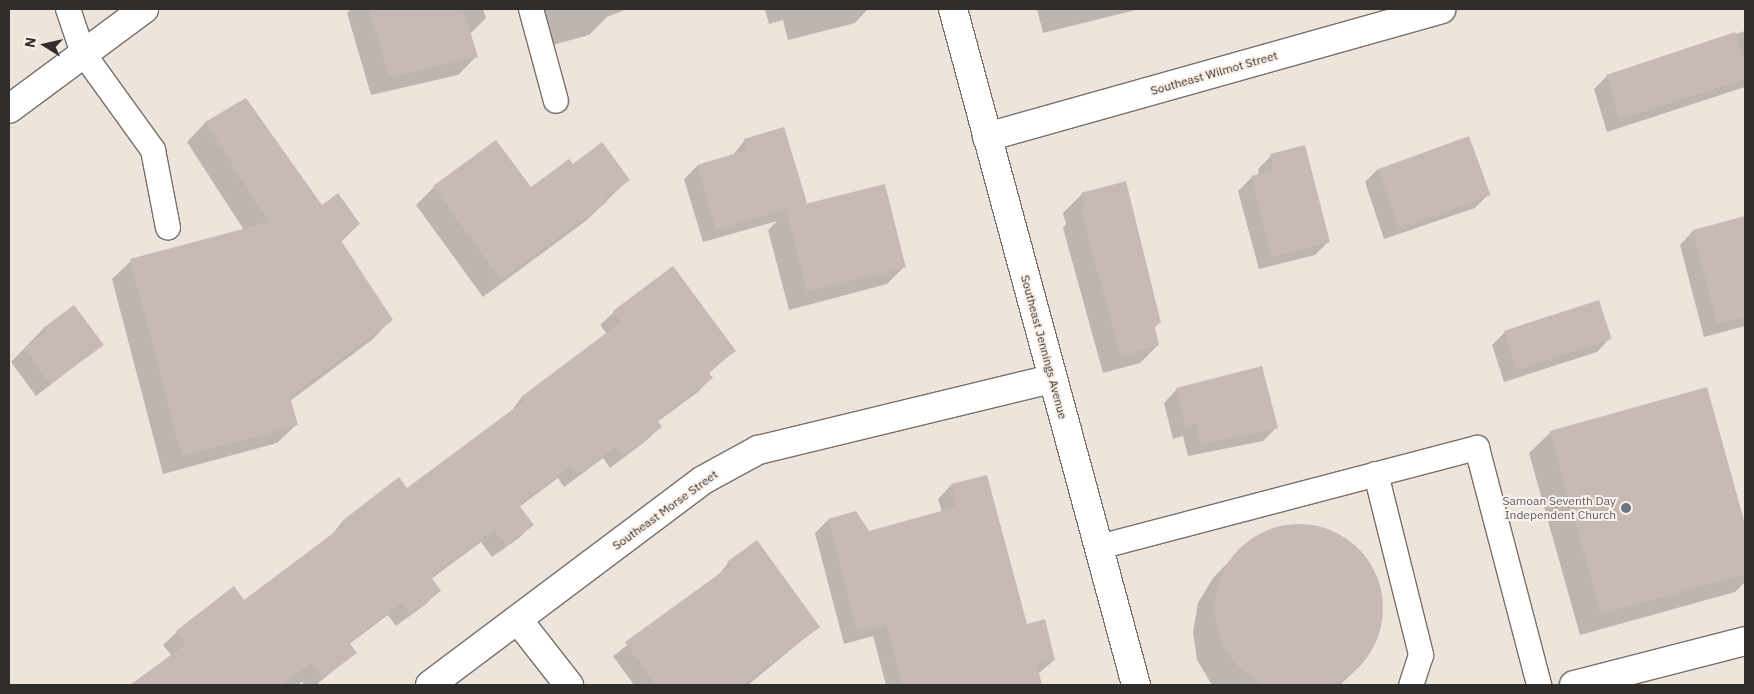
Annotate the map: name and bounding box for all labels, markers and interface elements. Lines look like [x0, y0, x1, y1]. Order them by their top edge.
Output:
north arrow [20, 20, 70, 70]
text: N [20, 36, 40, 49]
street label: Southeast Wilmot Street [1149, 48, 1279, 98]
street label: Southeast Jennings Avenue [1018, 273, 1070, 421]
street label: Southeast Morse Street [610, 467, 720, 553]
place label: Samoan Seventh Day Independent Church [1502, 494, 1616, 522]
marker: Samoan Seventh Day Independent Church [1620, 502, 1632, 514]

